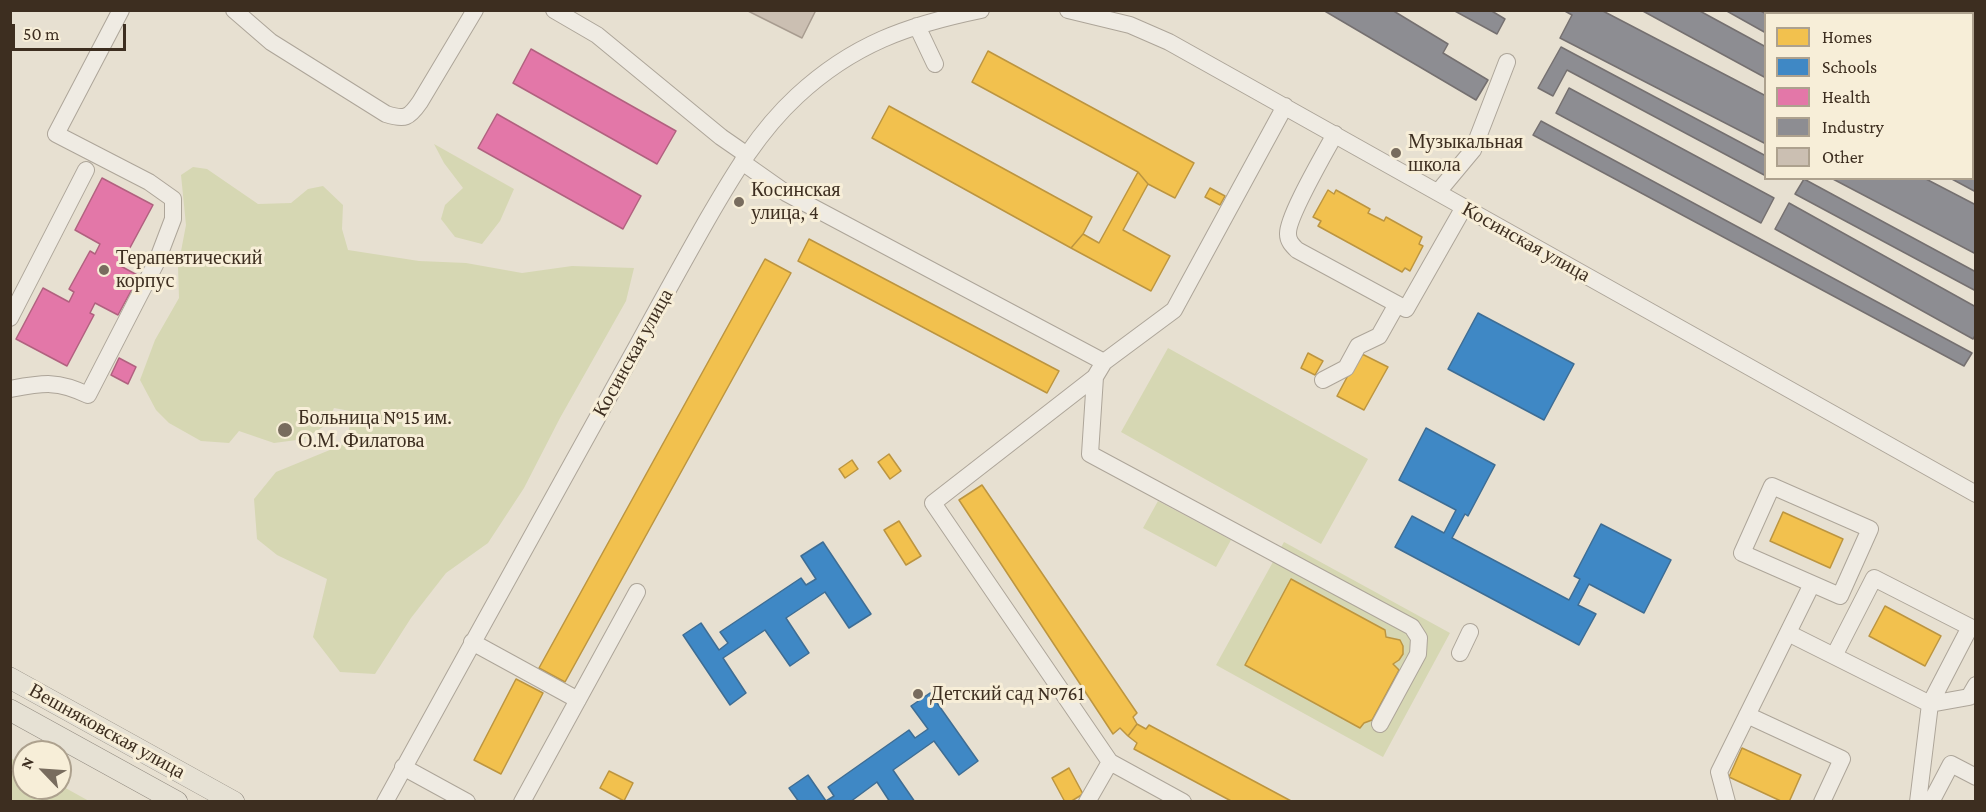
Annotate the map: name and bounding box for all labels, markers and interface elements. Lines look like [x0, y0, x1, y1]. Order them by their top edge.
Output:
scale bar [15, 12, 129, 50]
legend [1764, 12, 1974, 180]
text: 50 m [23, 24, 60, 44]
text: Homes [1822, 27, 1872, 47]
text: Schools [1822, 57, 1877, 77]
text: Health [1822, 87, 1870, 107]
text: Industry [1822, 117, 1884, 137]
place label: Музыкальная школа [1408, 130, 1523, 177]
marker: Музыкальная школа [1389, 146, 1403, 160]
text: Other [1822, 147, 1864, 167]
place label: Косинская улица, 4 [751, 178, 840, 225]
marker: Косинская улица, 4 [732, 195, 746, 209]
street label: Косинская улица [1458, 197, 1594, 287]
place label: Терапевтический корпус [116, 246, 262, 293]
marker: Терапевтический корпус [97, 263, 111, 277]
street label: Косинская улица [588, 285, 678, 421]
place label: Больница №15 им. О.М. Филатова [298, 406, 452, 453]
marker: Больница №15 им. О.М. Филатова [276, 421, 294, 439]
street label: Вешняковская улица [25, 678, 189, 784]
place label: Детский сад №761 [930, 682, 1084, 706]
marker: Детский сад №761 [911, 687, 925, 701]
north arrow [12, 740, 72, 800]
text: N [17, 754, 37, 772]

